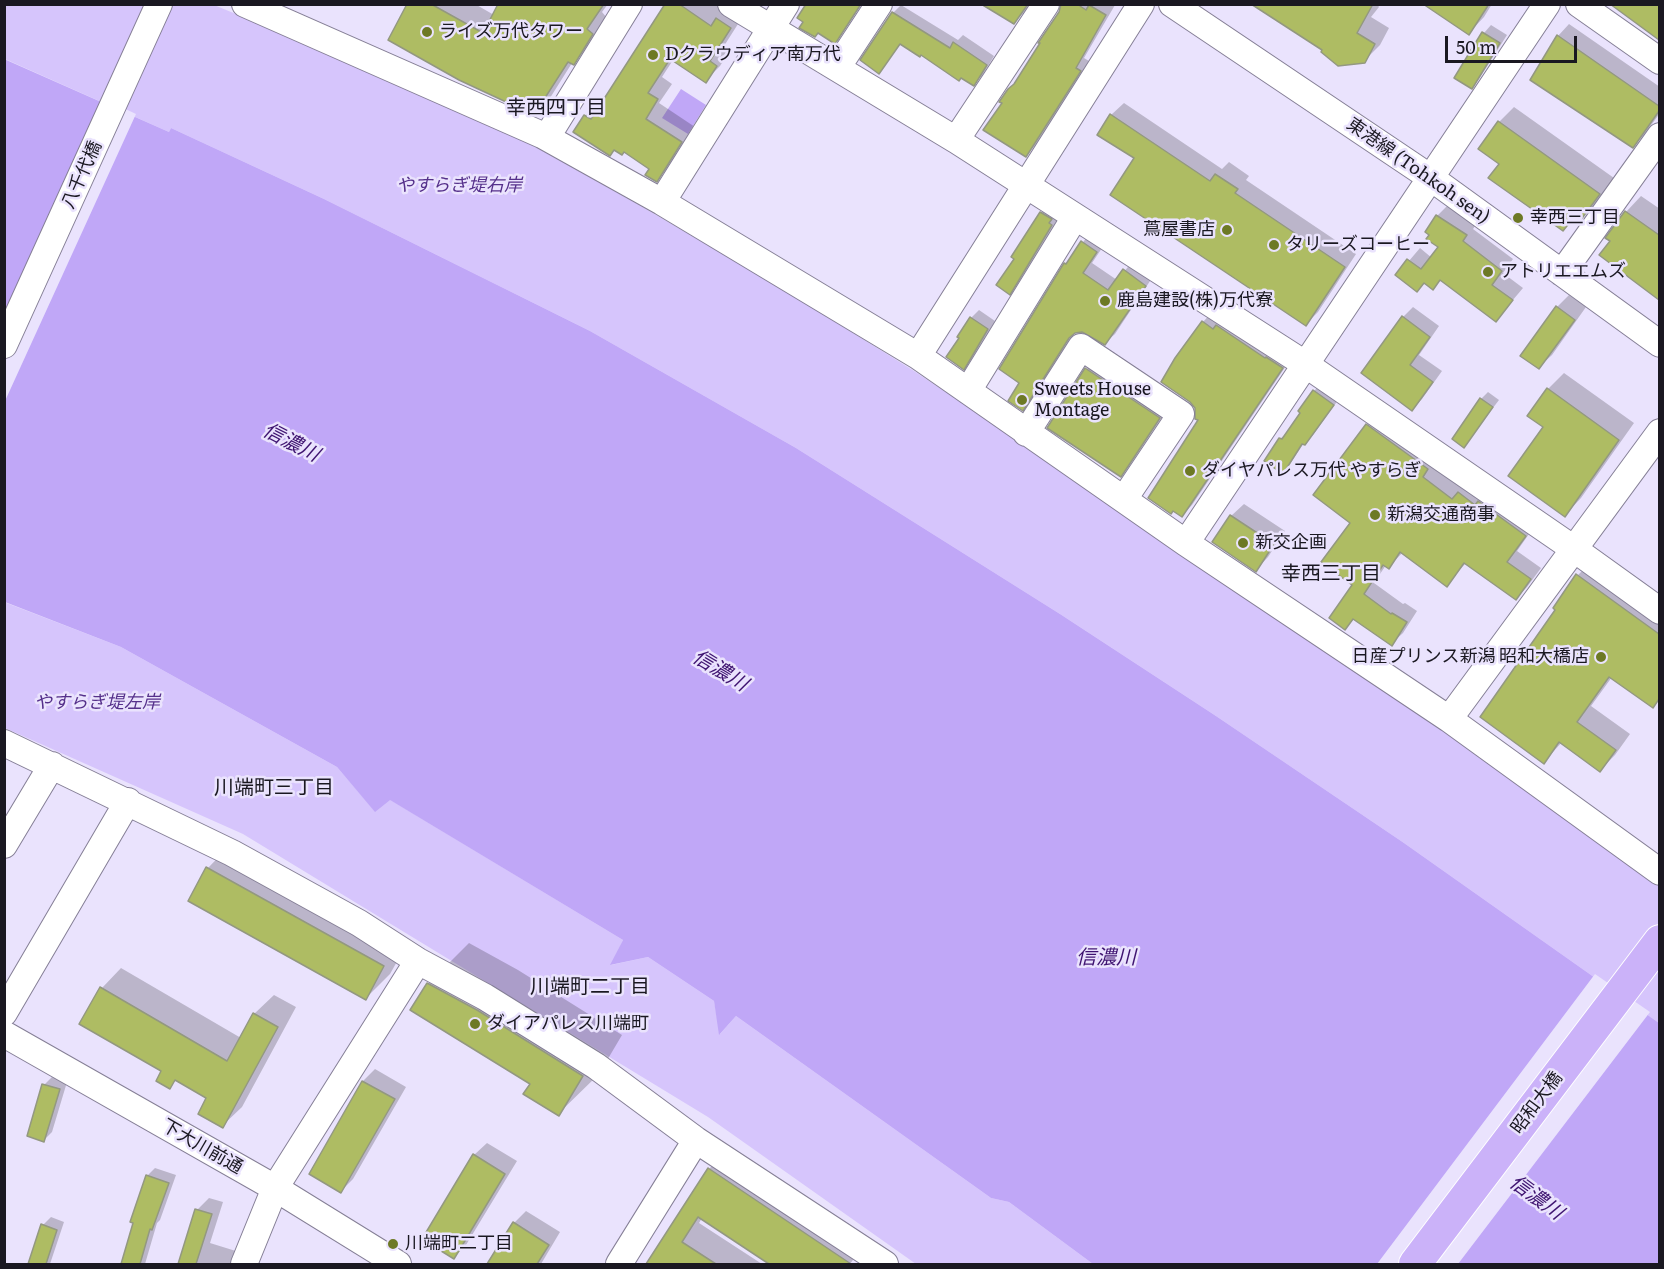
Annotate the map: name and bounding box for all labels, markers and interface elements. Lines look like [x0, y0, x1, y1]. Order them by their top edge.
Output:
place label: ライズ万代タワー [439, 21, 583, 43]
scale bar [1448, 24, 1580, 62]
marker: ライズ万代タワー [420, 25, 434, 39]
text: 50 m [1456, 33, 1497, 60]
place label: Dクラウディア南万代 [665, 44, 841, 66]
marker: Dクラウディア南万代 [646, 48, 660, 62]
district label: 幸西四丁目 [506, 96, 606, 120]
street label: 東港線 (Tohkoh sen) [1342, 114, 1494, 228]
street label: 八千代橋 [57, 138, 107, 212]
park label: やすらぎ堤右岸 [396, 175, 522, 197]
place label: 幸西三丁目 [1530, 207, 1620, 229]
marker: 幸西三丁目 [1511, 211, 1525, 225]
place label: 蔦屋書店 [1143, 219, 1215, 241]
marker: 蔦屋書店 [1220, 223, 1234, 237]
place label: タリーズコーヒー [1286, 234, 1430, 256]
marker: タリーズコーヒー [1267, 238, 1281, 252]
place label: アトリエエムズ [1500, 261, 1626, 283]
marker: アトリエエムズ [1481, 265, 1495, 279]
place label: 鹿島建設(株)万代寮 [1117, 290, 1273, 312]
marker: 鹿島建設(株)万代寮 [1098, 294, 1112, 308]
place label: Sweets House Montage [1034, 379, 1151, 422]
marker: Sweets House Montage [1015, 393, 1029, 407]
water label: 信濃川 [259, 419, 323, 467]
place label: ダイヤパレス万代 やすらぎ [1202, 460, 1422, 482]
marker: ダイヤパレス万代 やすらぎ [1183, 464, 1197, 478]
place label: 新潟交通商事 [1387, 504, 1495, 526]
marker: 新潟交通商事 [1368, 508, 1382, 522]
place label: 新交企画 [1255, 532, 1327, 554]
marker: 新交企画 [1236, 536, 1250, 550]
district label: 幸西三丁目 [1281, 562, 1381, 586]
water label: 信濃川 [688, 645, 752, 697]
place label: 日産プリンス新潟 昭和大橋店 [1351, 646, 1589, 668]
marker: 日産プリンス新潟 昭和大橋店 [1594, 650, 1608, 664]
park label: やすらぎ堤左岸 [34, 692, 160, 714]
district label: 川端町三丁目 [214, 776, 334, 800]
water label: 信濃川 [1076, 946, 1136, 970]
district label: 川端町二丁目 [530, 975, 650, 999]
place label: ダイアパレス川端町 [487, 1013, 649, 1035]
marker: ダイアパレス川端町 [468, 1017, 482, 1031]
street label: 昭和大橋 [1507, 1068, 1567, 1138]
street label: 下大川前通 [158, 1115, 246, 1179]
water label: 信濃川 [1505, 1171, 1567, 1225]
place label: 川端町二丁目 [405, 1233, 513, 1255]
marker: 川端町二丁目 [386, 1237, 400, 1251]

